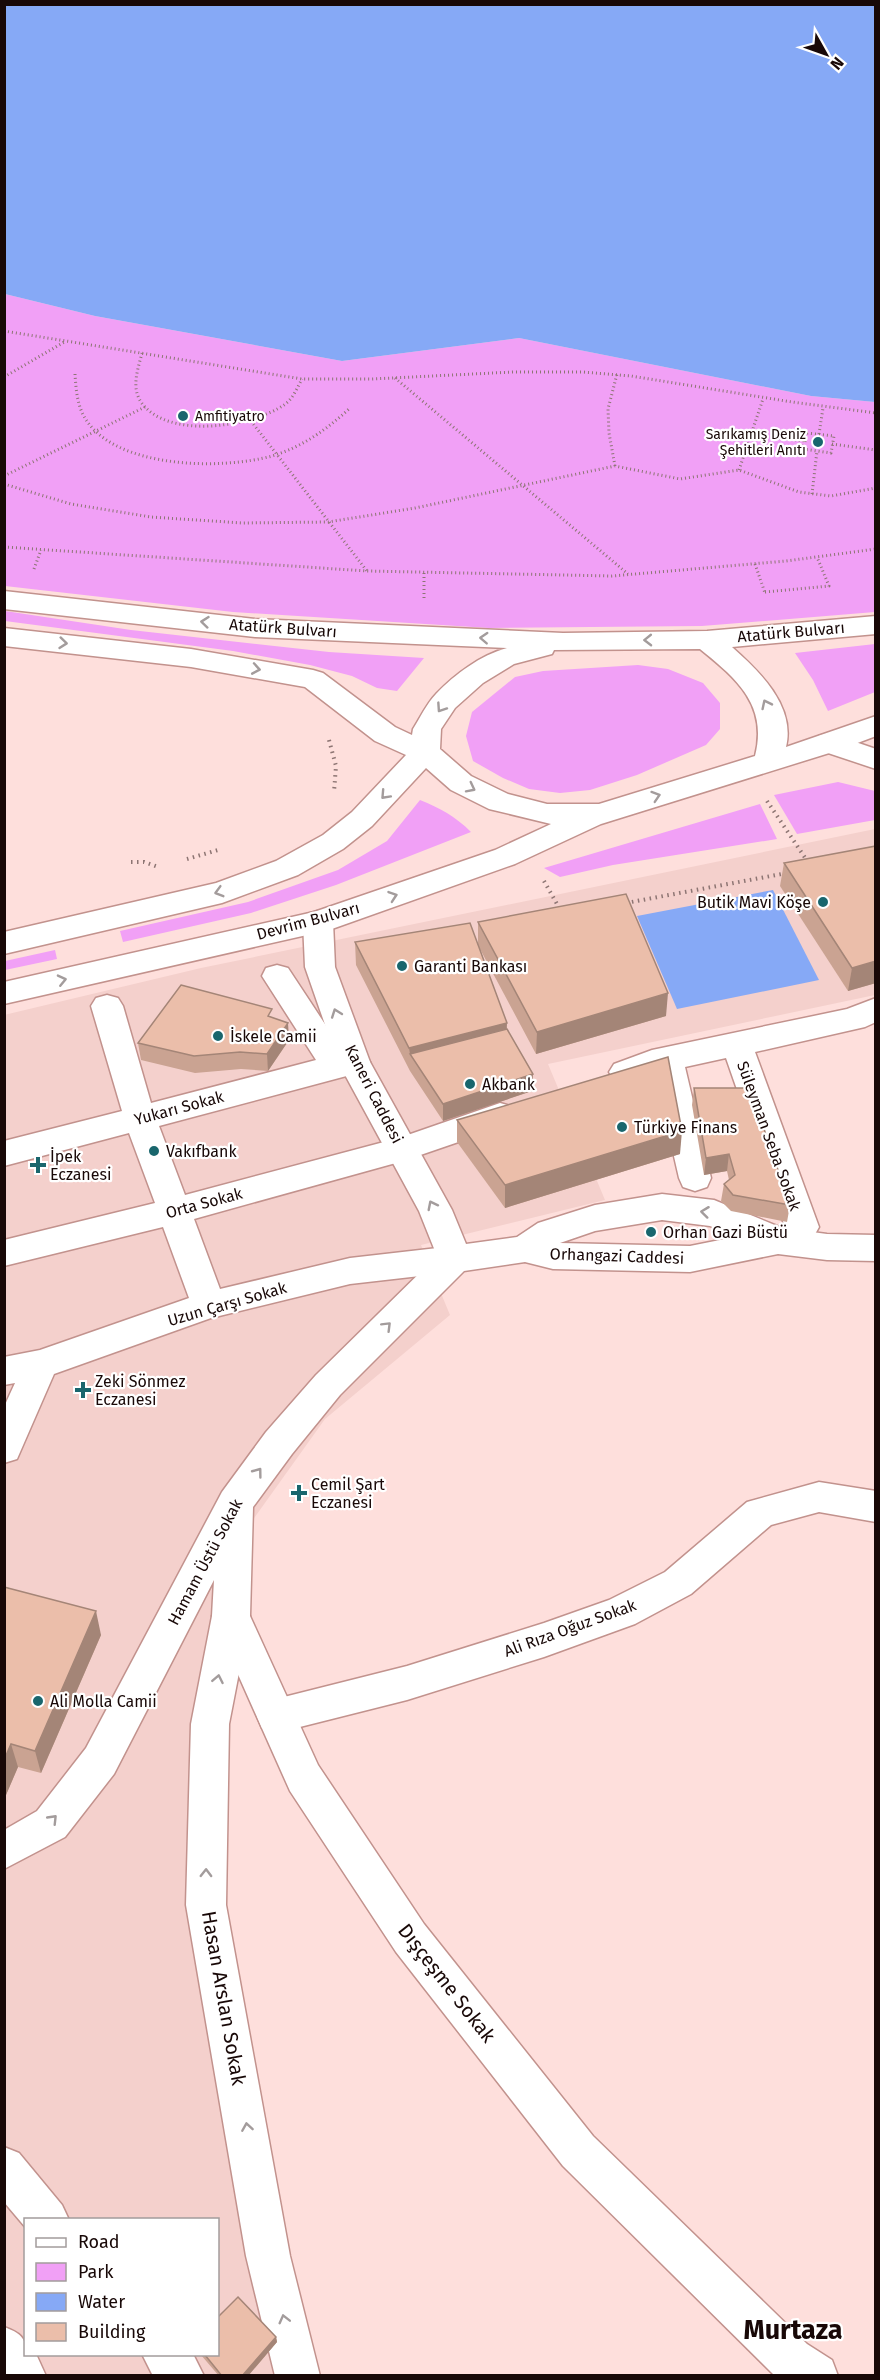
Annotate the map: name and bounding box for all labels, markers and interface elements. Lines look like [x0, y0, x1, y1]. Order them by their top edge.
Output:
north arrow [796, 24, 856, 84]
text: N [826, 53, 848, 73]
place label: Amfitiyatro [195, 408, 265, 425]
marker: Amfitiyatro [176, 409, 190, 423]
place label: Sarıkamış Deniz Şehitleri Anıtı [706, 426, 806, 459]
marker: Sarıkamış Deniz Şehitleri Anıtı [811, 435, 825, 449]
street label: Atatürk Bulvarı [229, 615, 337, 641]
one-way arrow [201, 616, 210, 629]
street label: Atatürk Bulvarı [736, 618, 846, 646]
one-way arrow [479, 632, 488, 645]
one-way arrow [644, 634, 653, 647]
one-way arrow [58, 636, 67, 649]
one-way arrow [250, 662, 260, 675]
one-way arrow [761, 700, 773, 711]
one-way arrow [437, 701, 448, 712]
one-way arrow [464, 780, 475, 792]
one-way arrow [381, 788, 392, 799]
one-way arrow [650, 791, 661, 803]
one-way arrow [214, 885, 225, 897]
one-way arrow [387, 890, 398, 903]
place label: Butik Mavi Köşe [697, 893, 811, 913]
marker: Butik Mavi Köşe [816, 895, 830, 909]
street label: Devrim Bulvarı [254, 898, 362, 944]
place label: Garanti Bankası [414, 957, 527, 976]
marker: Garanti Bankası [395, 959, 409, 973]
one-way arrow [56, 974, 66, 987]
one-way arrow [330, 1008, 343, 1019]
place label: İskele Camii [230, 1026, 317, 1046]
marker: İskele Camii [211, 1029, 225, 1043]
street label: Kaneri Caddesi [341, 1041, 407, 1147]
street label: Süleyman Seba Sokak [733, 1059, 805, 1214]
place label: Akbank [482, 1075, 536, 1094]
marker: Akbank [463, 1077, 477, 1091]
street label: Yukarı Sokak [132, 1087, 227, 1129]
place label: Türkiye Finans [634, 1118, 737, 1137]
marker: Türkiye Finans [615, 1120, 629, 1134]
place label: Vakıfbank [166, 1142, 237, 1161]
marker: Vakıfbank [147, 1144, 161, 1158]
place label: İpek Eczanesi [50, 1146, 111, 1184]
marker: İpek Eczanesi [31, 1158, 45, 1172]
street label: Orta Sokak [163, 1183, 245, 1222]
one-way arrow [428, 1201, 440, 1212]
one-way arrow [700, 1206, 709, 1219]
place label: Orhan Gazi Büstü [663, 1223, 788, 1242]
marker: Orhan Gazi Büstü [644, 1225, 658, 1239]
street label: Orhangazi Caddesi [549, 1244, 685, 1268]
street label: Uzun Çarşı Sokak [165, 1278, 290, 1331]
one-way arrow [380, 1322, 390, 1333]
place label: Zeki Sönmez Eczanesi [95, 1372, 185, 1409]
marker: Zeki Sönmez Eczanesi [76, 1383, 90, 1397]
one-way arrow [251, 1467, 262, 1478]
place label: Cemil Şart Eczanesi [311, 1475, 385, 1512]
marker: Cemil Şart Eczanesi [292, 1486, 306, 1500]
street label: Hamam Üstü Sokak [164, 1495, 247, 1628]
street label: Ali Rıza Oğuz Sokak [501, 1595, 639, 1661]
one-way arrow [211, 1674, 224, 1684]
place label: Ali Molla Camii [50, 1692, 157, 1711]
marker: Ali Molla Camii [31, 1694, 45, 1708]
one-way arrow [46, 1816, 57, 1826]
one-way arrow [200, 1869, 213, 1878]
street label: Hasan Arslan Sokak [197, 1909, 251, 2088]
street label: Dışçeşme Sokak [392, 1919, 501, 2048]
one-way arrow [241, 2123, 254, 2133]
legend [24, 2218, 219, 2356]
text: Road [78, 2231, 120, 2253]
text: Park [78, 2261, 114, 2283]
text: Water [78, 2291, 125, 2313]
one-way arrow [278, 2314, 291, 2324]
district label: Murtaza [743, 2314, 843, 2346]
text: Building [78, 2321, 146, 2343]

